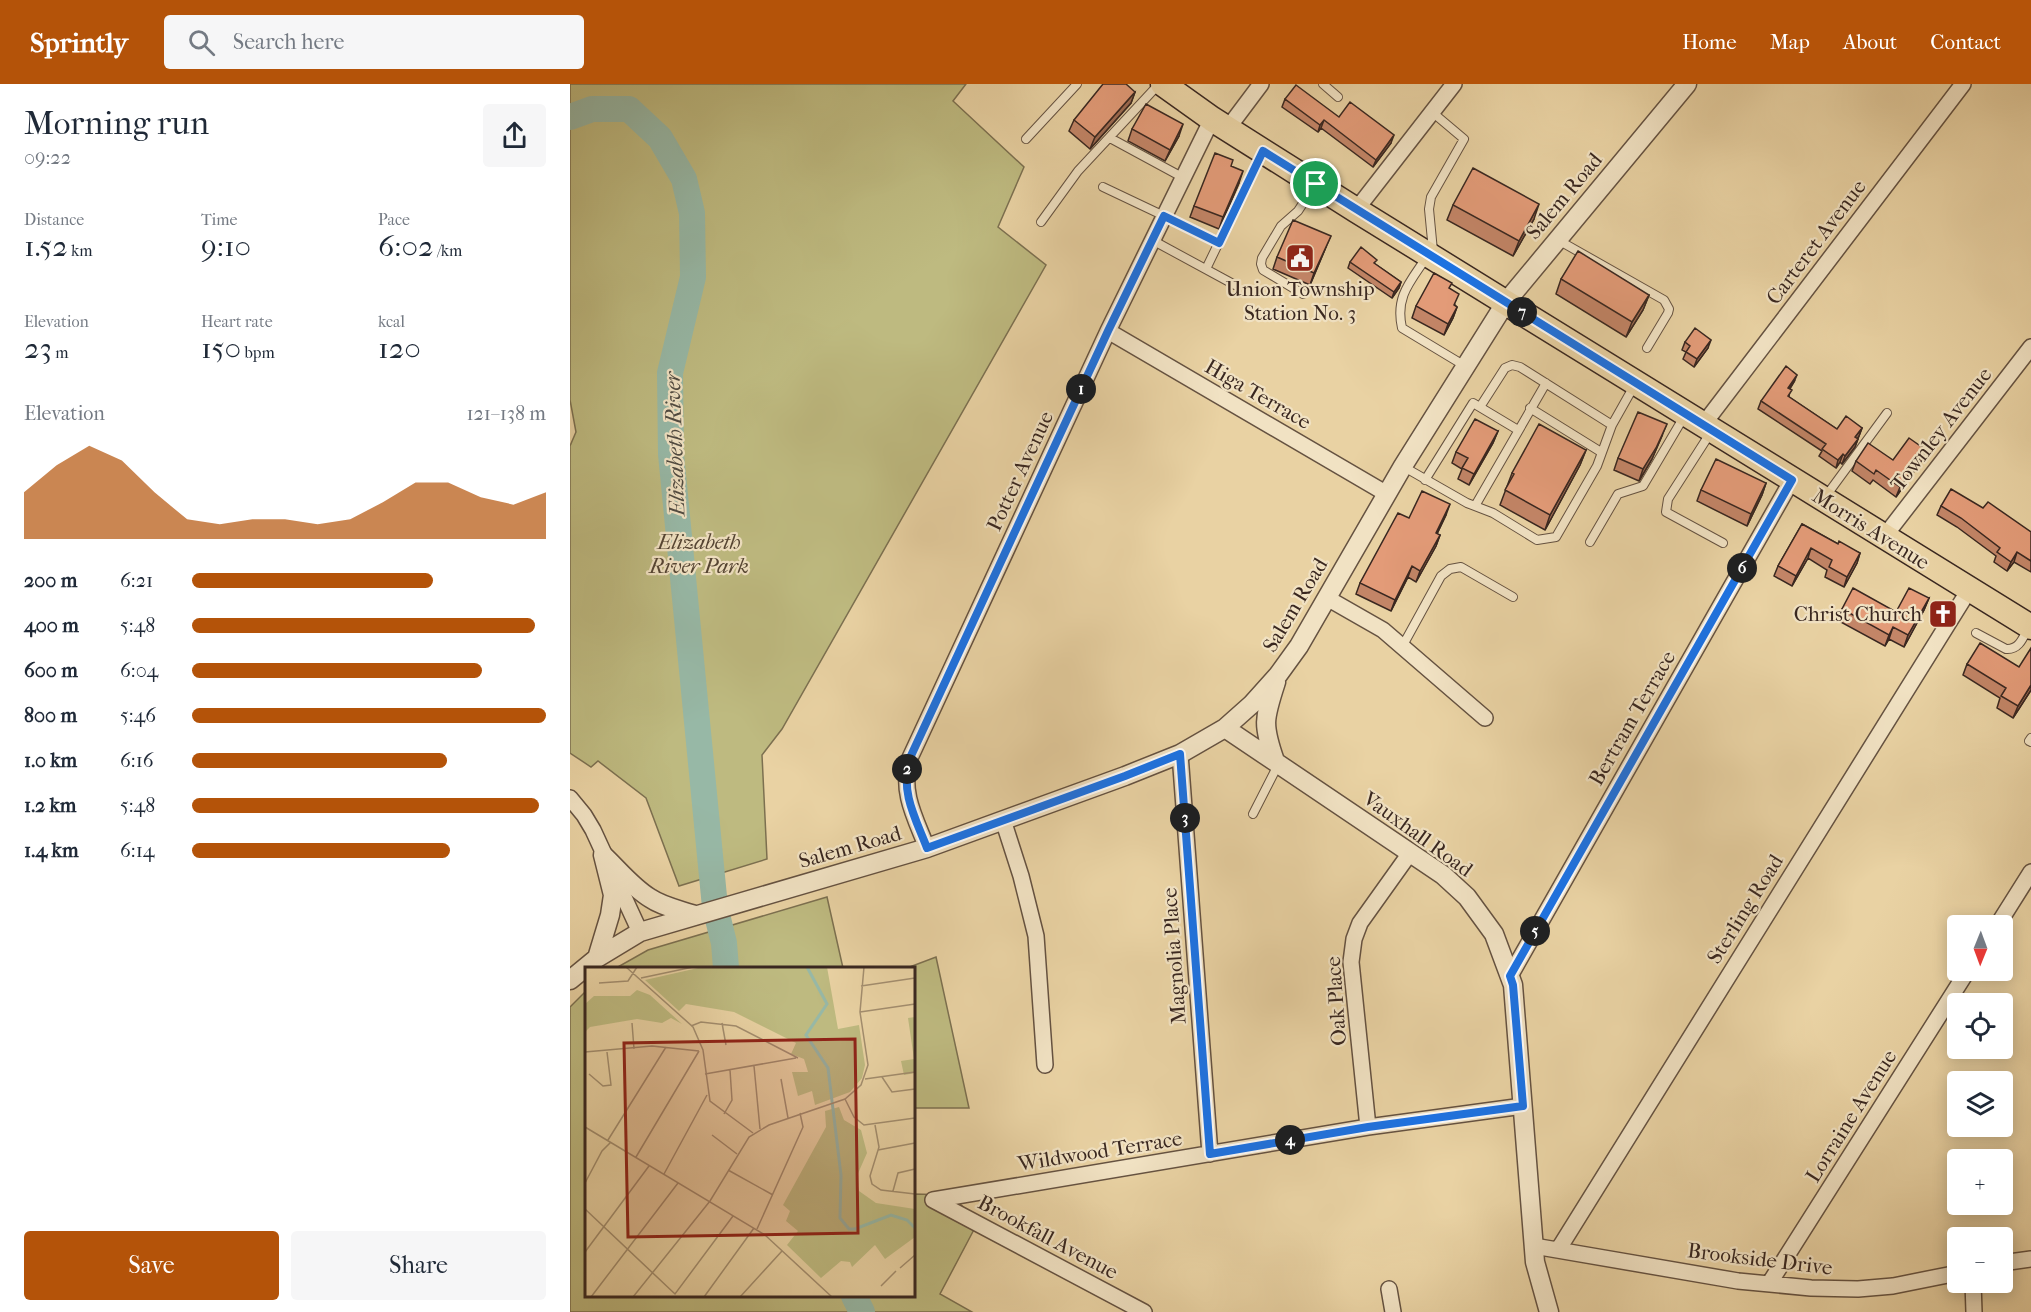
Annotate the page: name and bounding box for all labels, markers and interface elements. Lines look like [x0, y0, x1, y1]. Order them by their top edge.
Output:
search box [164, 15, 584, 69]
text: Sprintly [30, 26, 128, 59]
icon: search [185, 26, 218, 59]
text: Search here [233, 29, 344, 55]
text: Home [1682, 30, 1737, 54]
text: Map [1770, 30, 1810, 54]
text: About [1843, 30, 1897, 54]
text: Contact [1930, 30, 2001, 54]
text: Morning run [24, 104, 209, 143]
button: share [483, 104, 546, 167]
text: 09:22 [24, 146, 71, 169]
street label: Salem Road [1521, 148, 1607, 244]
pin [1290, 158, 1341, 209]
icon: arrive [1299, 167, 1332, 200]
street label: Carteret Avenue [1761, 175, 1871, 309]
text: Distance [24, 210, 84, 229]
text: Time [201, 210, 237, 229]
text: Pace [378, 210, 410, 229]
text: 1.52 [24, 229, 68, 264]
text: 9:10 [201, 229, 251, 264]
text: 6:02 [378, 229, 434, 264]
text: km [68, 241, 93, 260]
text: /km [434, 241, 462, 260]
public building icon: Union Township Station No. 3 [1284, 242, 1316, 274]
place label: Union Township Station No. 3 [1225, 277, 1375, 325]
pin: 7 [1507, 297, 1537, 327]
text: 7 [1518, 302, 1526, 321]
text: Elevation [24, 312, 89, 331]
text: Heart rate [201, 312, 273, 331]
text: kcal [378, 312, 405, 331]
text: 23 [24, 331, 52, 366]
text: 150 [201, 331, 241, 366]
text: 120 [378, 331, 421, 366]
text: m [52, 343, 68, 362]
text: bpm [241, 343, 275, 362]
street label: Higa Terrace [1201, 354, 1315, 434]
street label: Townley Avenue [1886, 363, 1996, 495]
water label: Elizabeth River [659, 369, 691, 519]
pin: 1 [1066, 374, 1096, 404]
text: 1 [1078, 379, 1084, 398]
text: Elevation [24, 402, 105, 425]
text: 121–138 m [466, 402, 546, 425]
street label: Potter Avenue [982, 407, 1058, 535]
street label: Morris Avenue [1808, 483, 1934, 575]
park label: Elizabeth River Park [647, 530, 749, 578]
street label: Salem Road [1258, 553, 1333, 656]
pin: 6 [1727, 553, 1757, 583]
text: 6 [1738, 558, 1746, 577]
text: 200 m [24, 569, 77, 592]
text: 6:21 [120, 569, 153, 592]
church icon: Christ Church [1927, 598, 1959, 630]
place label: Christ Church [1794, 602, 1922, 626]
text: 400 m [24, 614, 79, 637]
text: 5:48 [120, 614, 155, 637]
street label: Bertram Terrace [1584, 647, 1680, 789]
text: 600 m [24, 659, 78, 682]
text: 6:04 [120, 659, 158, 682]
text: 800 m [24, 704, 77, 727]
text: 5:46 [120, 704, 156, 727]
text: 1.0 km [24, 749, 77, 772]
text: 6:16 [120, 749, 154, 772]
pin: 2 [892, 754, 922, 784]
text: 2 [903, 759, 911, 778]
street label: Vauxhall Road [1358, 786, 1478, 882]
text: 1.2 km [24, 794, 77, 817]
text: 5:48 [120, 794, 155, 817]
pin: 3 [1170, 803, 1200, 833]
text: 3 [1182, 808, 1188, 827]
street label: Salem Road [796, 821, 904, 873]
text: 1.4 km [24, 839, 79, 862]
text: 6:14 [120, 839, 155, 862]
street label: Sterling Road [1702, 850, 1788, 968]
street label: Magnolia Place [1157, 887, 1191, 1025]
north arrow [1947, 915, 2013, 981]
map controls [1947, 915, 2013, 1293]
pin: 5 [1520, 916, 1550, 946]
text: 5 [1532, 921, 1538, 940]
street label: Oak Place [1321, 956, 1351, 1046]
inset map [585, 967, 915, 1297]
button: locate [1947, 993, 2013, 1059]
street label: Lorraine Avenue [1801, 1045, 1901, 1187]
button: layers [1947, 1071, 2013, 1137]
pin: 4 [1275, 1125, 1305, 1155]
street label: Wildwood Terrace [1015, 1126, 1184, 1176]
text: 4 [1285, 1130, 1295, 1149]
button: + [1947, 1149, 2013, 1215]
street label: Brookfall Avenue [974, 1190, 1122, 1284]
button: − [1947, 1227, 2013, 1293]
button: Save [24, 1231, 279, 1300]
button: Share [291, 1231, 546, 1300]
street label: Brookside Drive [1686, 1238, 1834, 1280]

